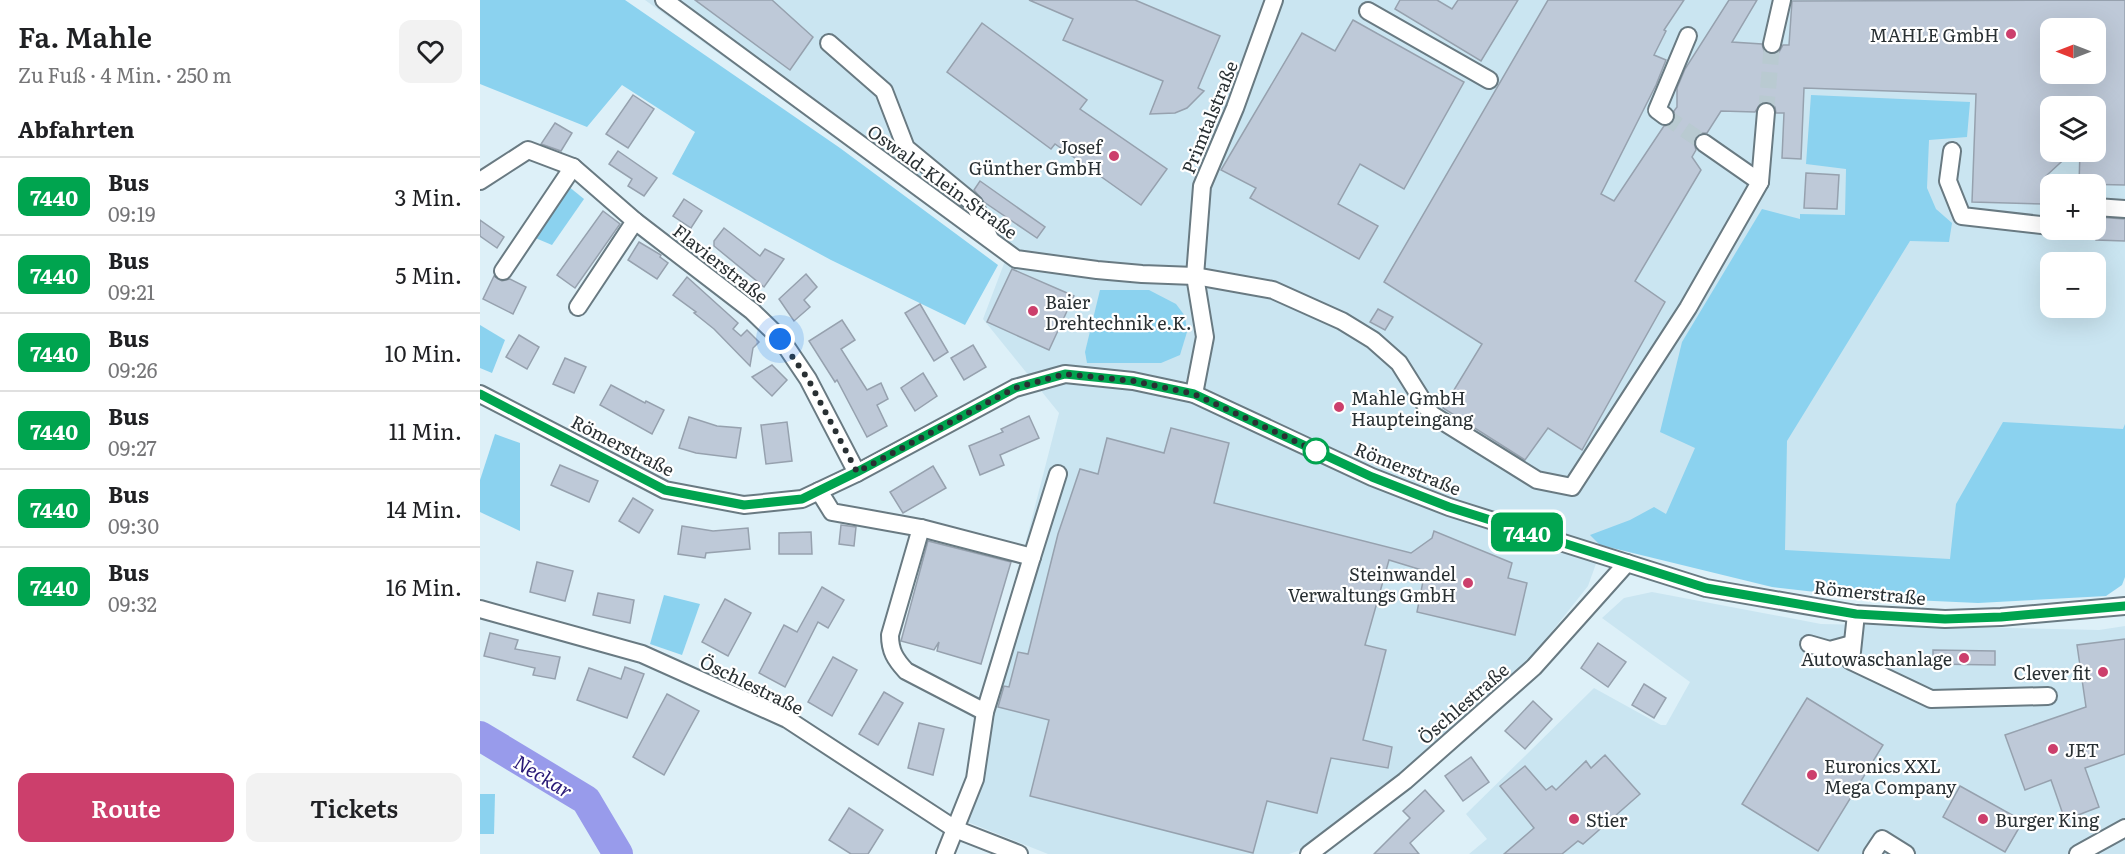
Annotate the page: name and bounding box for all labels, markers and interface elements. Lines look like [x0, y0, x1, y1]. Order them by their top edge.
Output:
text: Fa. Mahle [18, 15, 152, 57]
north arrow [2040, 18, 2106, 84]
map controls [2040, 18, 2106, 318]
button: heart [399, 20, 462, 83]
place label: MAHLE GmbH [1870, 21, 1999, 48]
marker: MAHLE GmbH [2004, 27, 2018, 41]
street label: Primtalstraße [1174, 56, 1244, 178]
text: Zu Fuß · 4 Min. · 250 m [18, 59, 232, 89]
button: layers [2040, 96, 2106, 162]
text: Abfahrten [18, 112, 135, 145]
street label: Oswald-Klein-Straße [862, 117, 1024, 245]
place label: Josef Günther GmbH [969, 133, 1104, 181]
marker: Josef Günther GmbH [1107, 149, 1121, 163]
text: Bus [108, 165, 149, 198]
button: + [2040, 174, 2106, 240]
text: 3 Min. [395, 180, 462, 213]
text: 7440 [30, 181, 78, 212]
text: 09:19 [108, 198, 155, 228]
street label: Flavierstraße [668, 217, 774, 309]
text: Bus [108, 243, 149, 276]
button: − [2040, 252, 2106, 318]
text: 5 Min. [395, 258, 462, 291]
text: 7440 [30, 259, 78, 290]
text: 09:21 [108, 276, 155, 306]
place label: Baier Drehtechnik e.K. [1045, 288, 1192, 336]
marker: Baier Drehtechnik e.K. [1026, 304, 1040, 318]
text: Bus [108, 321, 149, 354]
your location [765, 324, 795, 354]
text: 10 Min. [385, 336, 462, 369]
text: 7440 [30, 337, 78, 368]
text: 09:26 [108, 354, 157, 384]
place label: Mahle GmbH Haupteingang [1351, 384, 1474, 432]
text: Bus [108, 399, 149, 432]
marker: Mahle GmbH Haupteingang [1332, 400, 1346, 414]
street label: Römerstraße [567, 407, 679, 483]
text: 11 Min. [389, 414, 462, 447]
text: 7440 [30, 415, 78, 446]
text: 09:27 [108, 432, 157, 462]
street label: Römerstraße [1351, 434, 1465, 502]
unlabelled marker [1303, 438, 1329, 464]
text: Bus [108, 477, 149, 510]
text: 14 Min. [386, 492, 462, 525]
text: 7440 [30, 493, 78, 524]
text: 09:30 [108, 510, 159, 540]
line badge: 7440 [1485, 512, 1569, 552]
text: 7440 [1503, 517, 1551, 548]
text: Bus [108, 555, 149, 588]
place label: Steinwandel Verwaltungs GmbH [1288, 560, 1456, 608]
text: 16 Min. [386, 570, 462, 603]
text: 7440 [30, 571, 78, 602]
street label: Römerstraße [1813, 573, 1927, 611]
marker: Steinwandel Verwaltungs GmbH [1461, 576, 1475, 590]
text: 09:32 [108, 588, 157, 618]
place label: Autowaschanlage [1801, 645, 1952, 672]
street label: Öschlestraße [696, 647, 808, 721]
marker: Autowaschanlage [1957, 651, 1971, 665]
street label: Öschlestraße [1412, 656, 1514, 750]
place label: Clever fit [2014, 659, 2092, 686]
marker: Clever fit [2096, 665, 2110, 679]
place label: JET [2065, 736, 2099, 763]
marker: JET [2046, 742, 2060, 756]
water label: Neckar [509, 746, 579, 804]
place label: Euronics XXL Mega Company [1824, 752, 1957, 800]
marker: Euronics XXL Mega Company [1805, 768, 1819, 782]
button: Route [18, 773, 234, 842]
button: Tickets [246, 773, 462, 842]
place label: Stier [1586, 806, 1628, 833]
place label: Burger King [1995, 806, 2100, 833]
marker: Stier [1567, 812, 1581, 826]
marker: Burger King [1976, 812, 1990, 826]

